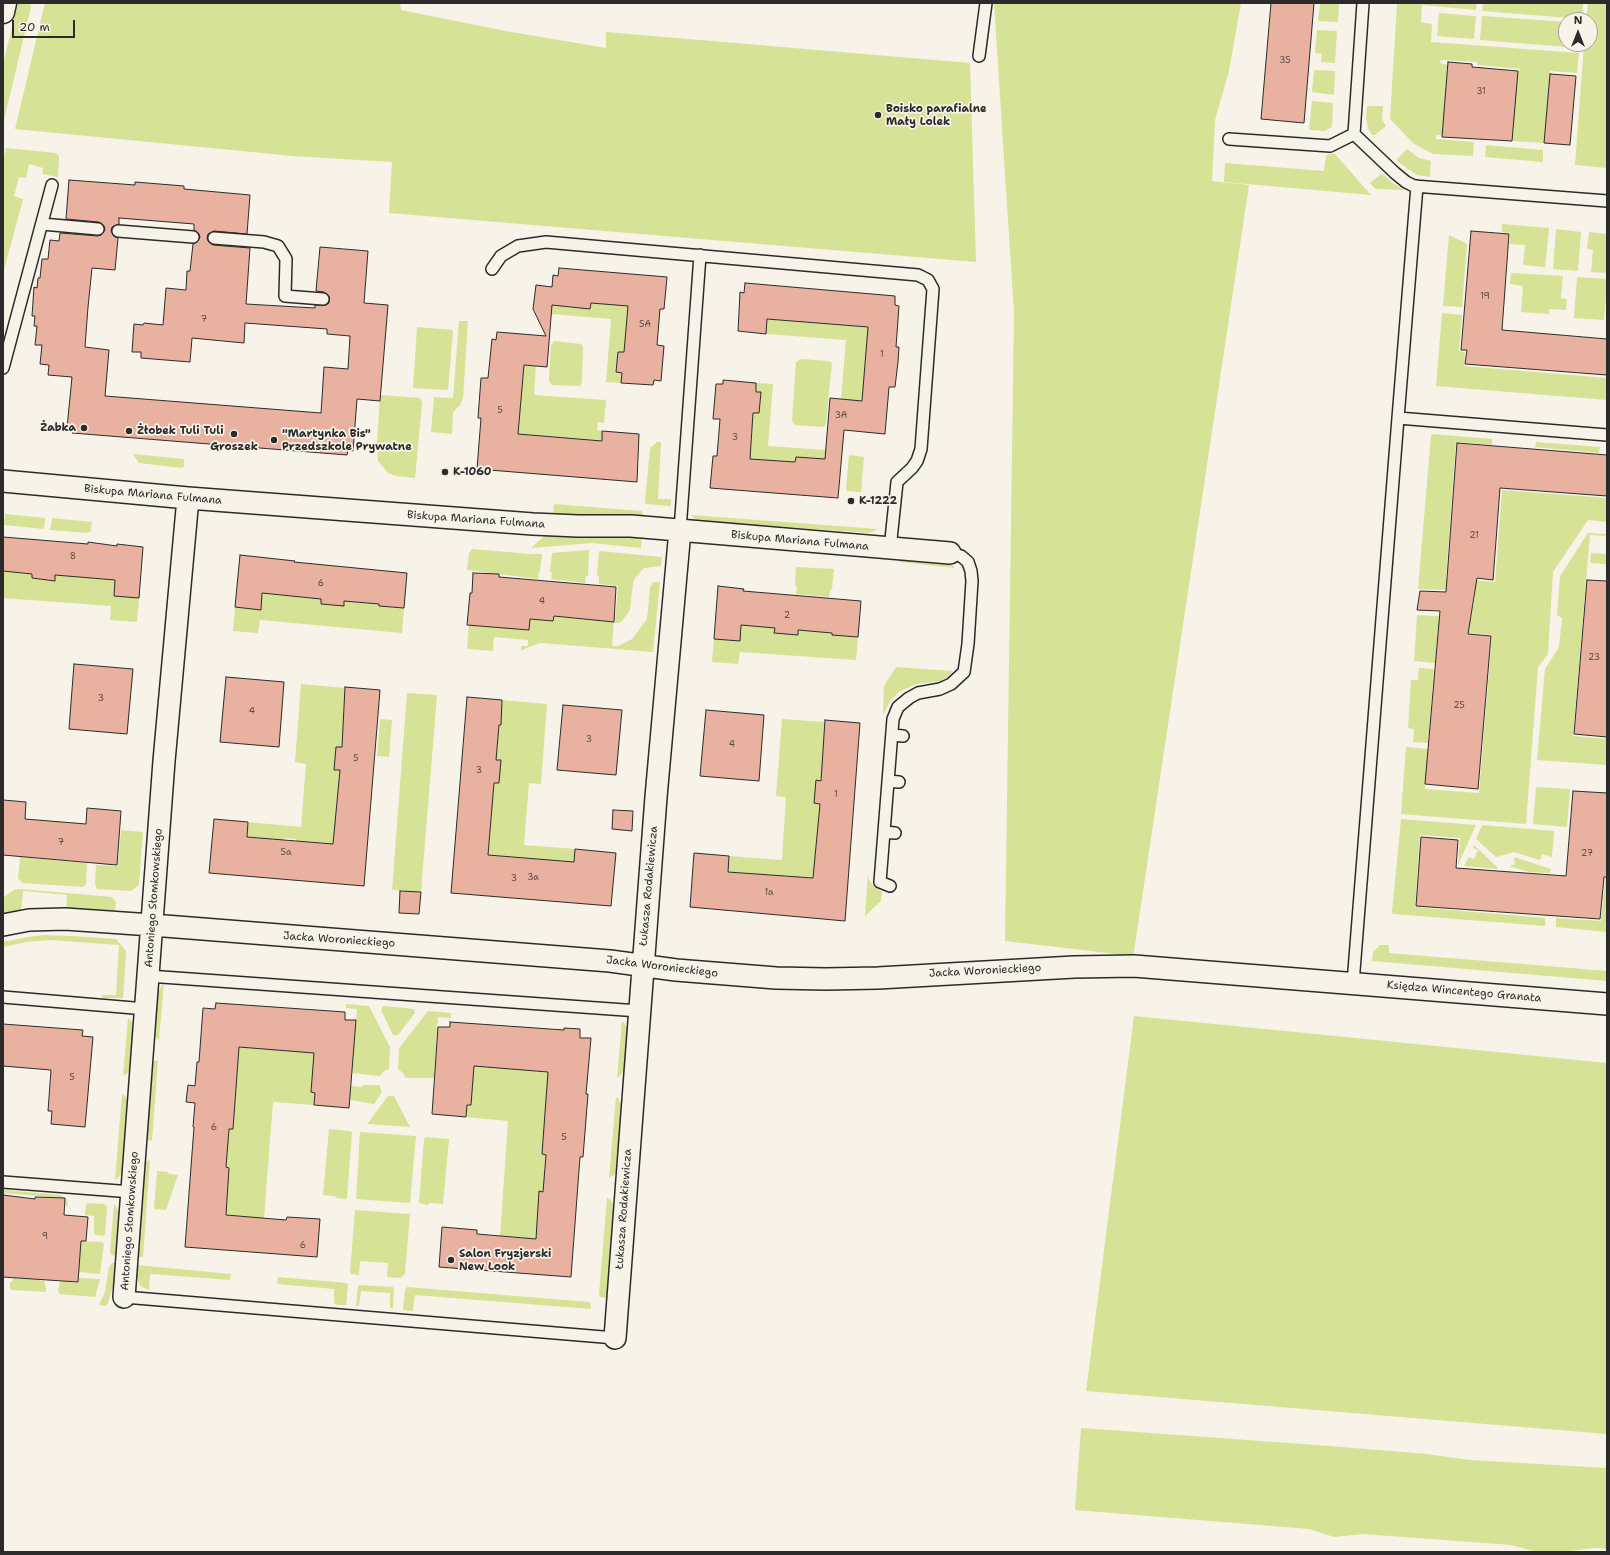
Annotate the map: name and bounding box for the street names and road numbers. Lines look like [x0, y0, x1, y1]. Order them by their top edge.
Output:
street label: Biskupa Mariana Fulmana [84, 482, 222, 508]
street label: Biskupa Mariana Fulmana [407, 509, 545, 531]
street label: Biskupa Mariana Fulmana [731, 528, 869, 554]
street label: Łukasza Rodakiewicza [637, 825, 661, 947]
street label: Antoniego Słomkowskiego [143, 828, 165, 968]
street label: Jacka Woronieckiego [282, 929, 396, 951]
street label: Jacka Woronieckiego [605, 954, 719, 980]
street label: Jacka Woronieckiego [928, 961, 1042, 981]
street label: Księdza Wincentego Granata [1386, 979, 1542, 1005]
street label: Łukasza Rodakiewicza [613, 1148, 635, 1270]
street label: Antoniego Słomkowskiego [119, 1151, 141, 1291]

